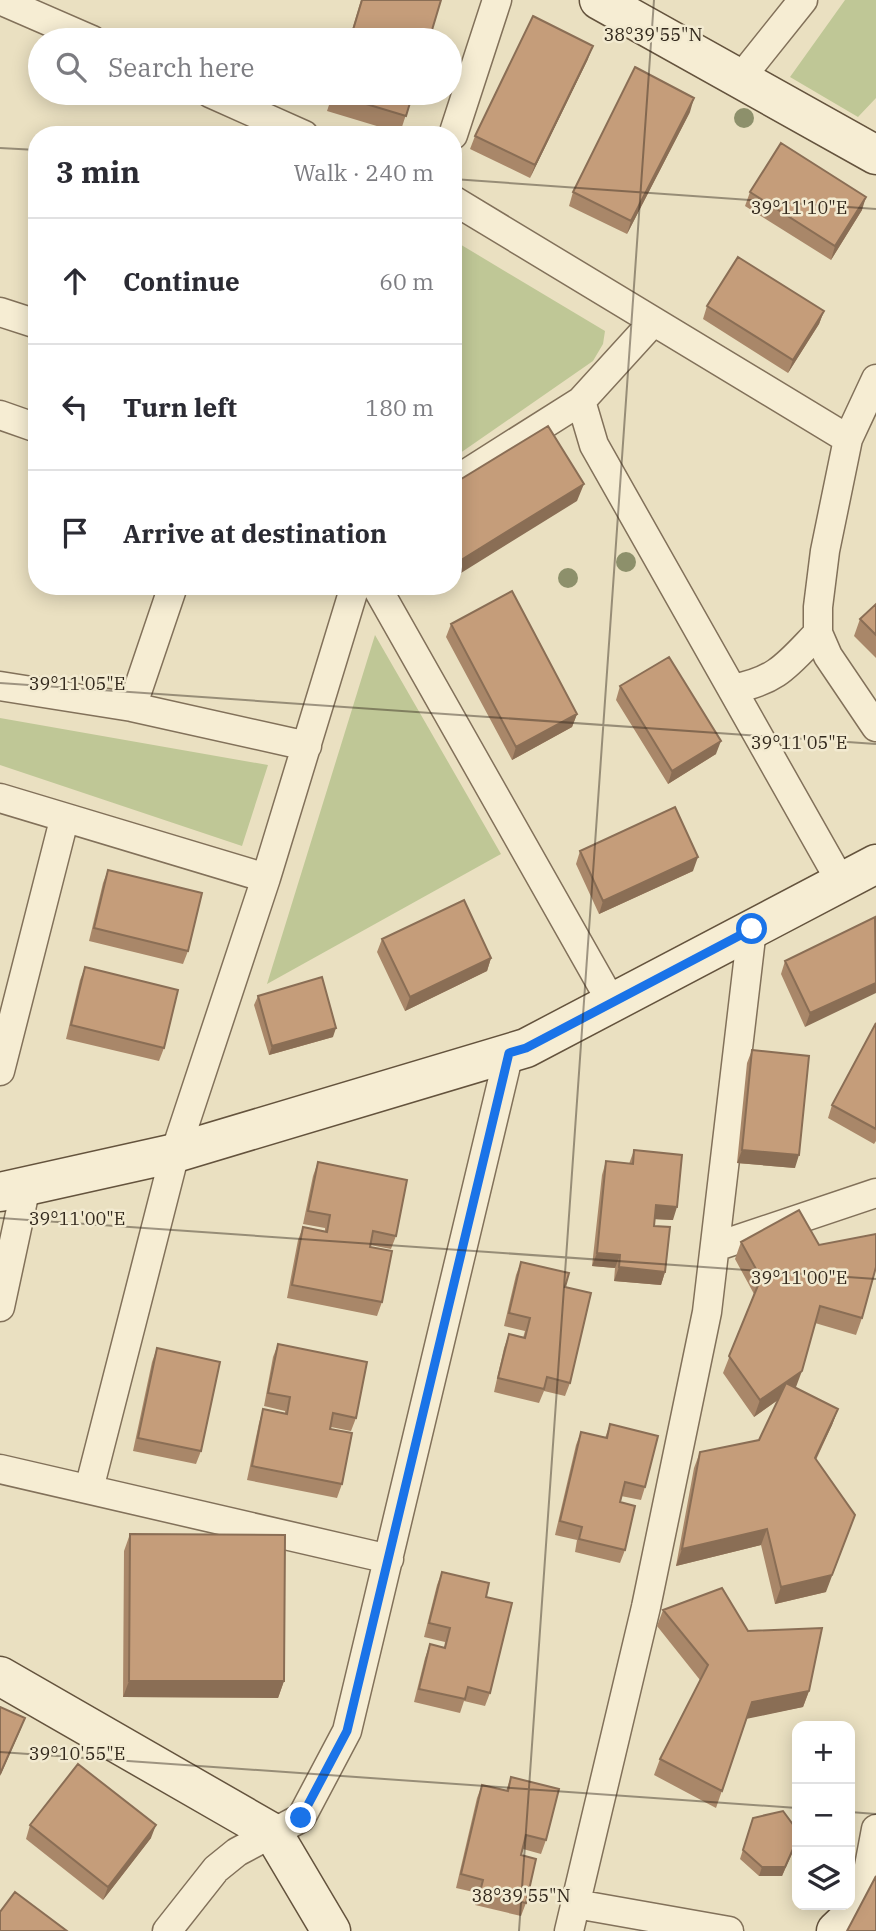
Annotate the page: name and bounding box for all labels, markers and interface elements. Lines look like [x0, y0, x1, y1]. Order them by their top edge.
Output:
text: 38°39'55"N [604, 23, 703, 46]
search box [28, 28, 462, 105]
icon: search [52, 48, 90, 86]
text: Search here [108, 50, 254, 84]
text: 3 min [56, 152, 140, 191]
text: Walk · 240 m [293, 157, 434, 187]
text: 39°11'10"E [751, 196, 847, 219]
icon: ahead [56, 262, 94, 300]
text: Continue [123, 264, 240, 298]
text: 60 m [379, 266, 434, 296]
icon: left [56, 388, 94, 426]
text: Turn left [123, 390, 237, 424]
text: 180 m [365, 392, 434, 422]
icon: arrive [56, 514, 94, 552]
text: Arrive at destination [123, 516, 387, 550]
text: 39°11'05"E [29, 672, 125, 695]
text: 39°11'05"E [751, 731, 847, 754]
route start [736, 913, 767, 944]
text: 39°11'00"E [29, 1207, 125, 1230]
text: 39°11'00"E [751, 1266, 847, 1289]
map controls [792, 1721, 855, 1910]
button: + [792, 1721, 855, 1784]
text: 39°10'55"E [29, 1742, 125, 1765]
button: − [792, 1784, 855, 1847]
route end [285, 1802, 316, 1833]
button: layers [792, 1847, 855, 1910]
text: 38°39'55"N [472, 1884, 571, 1907]

